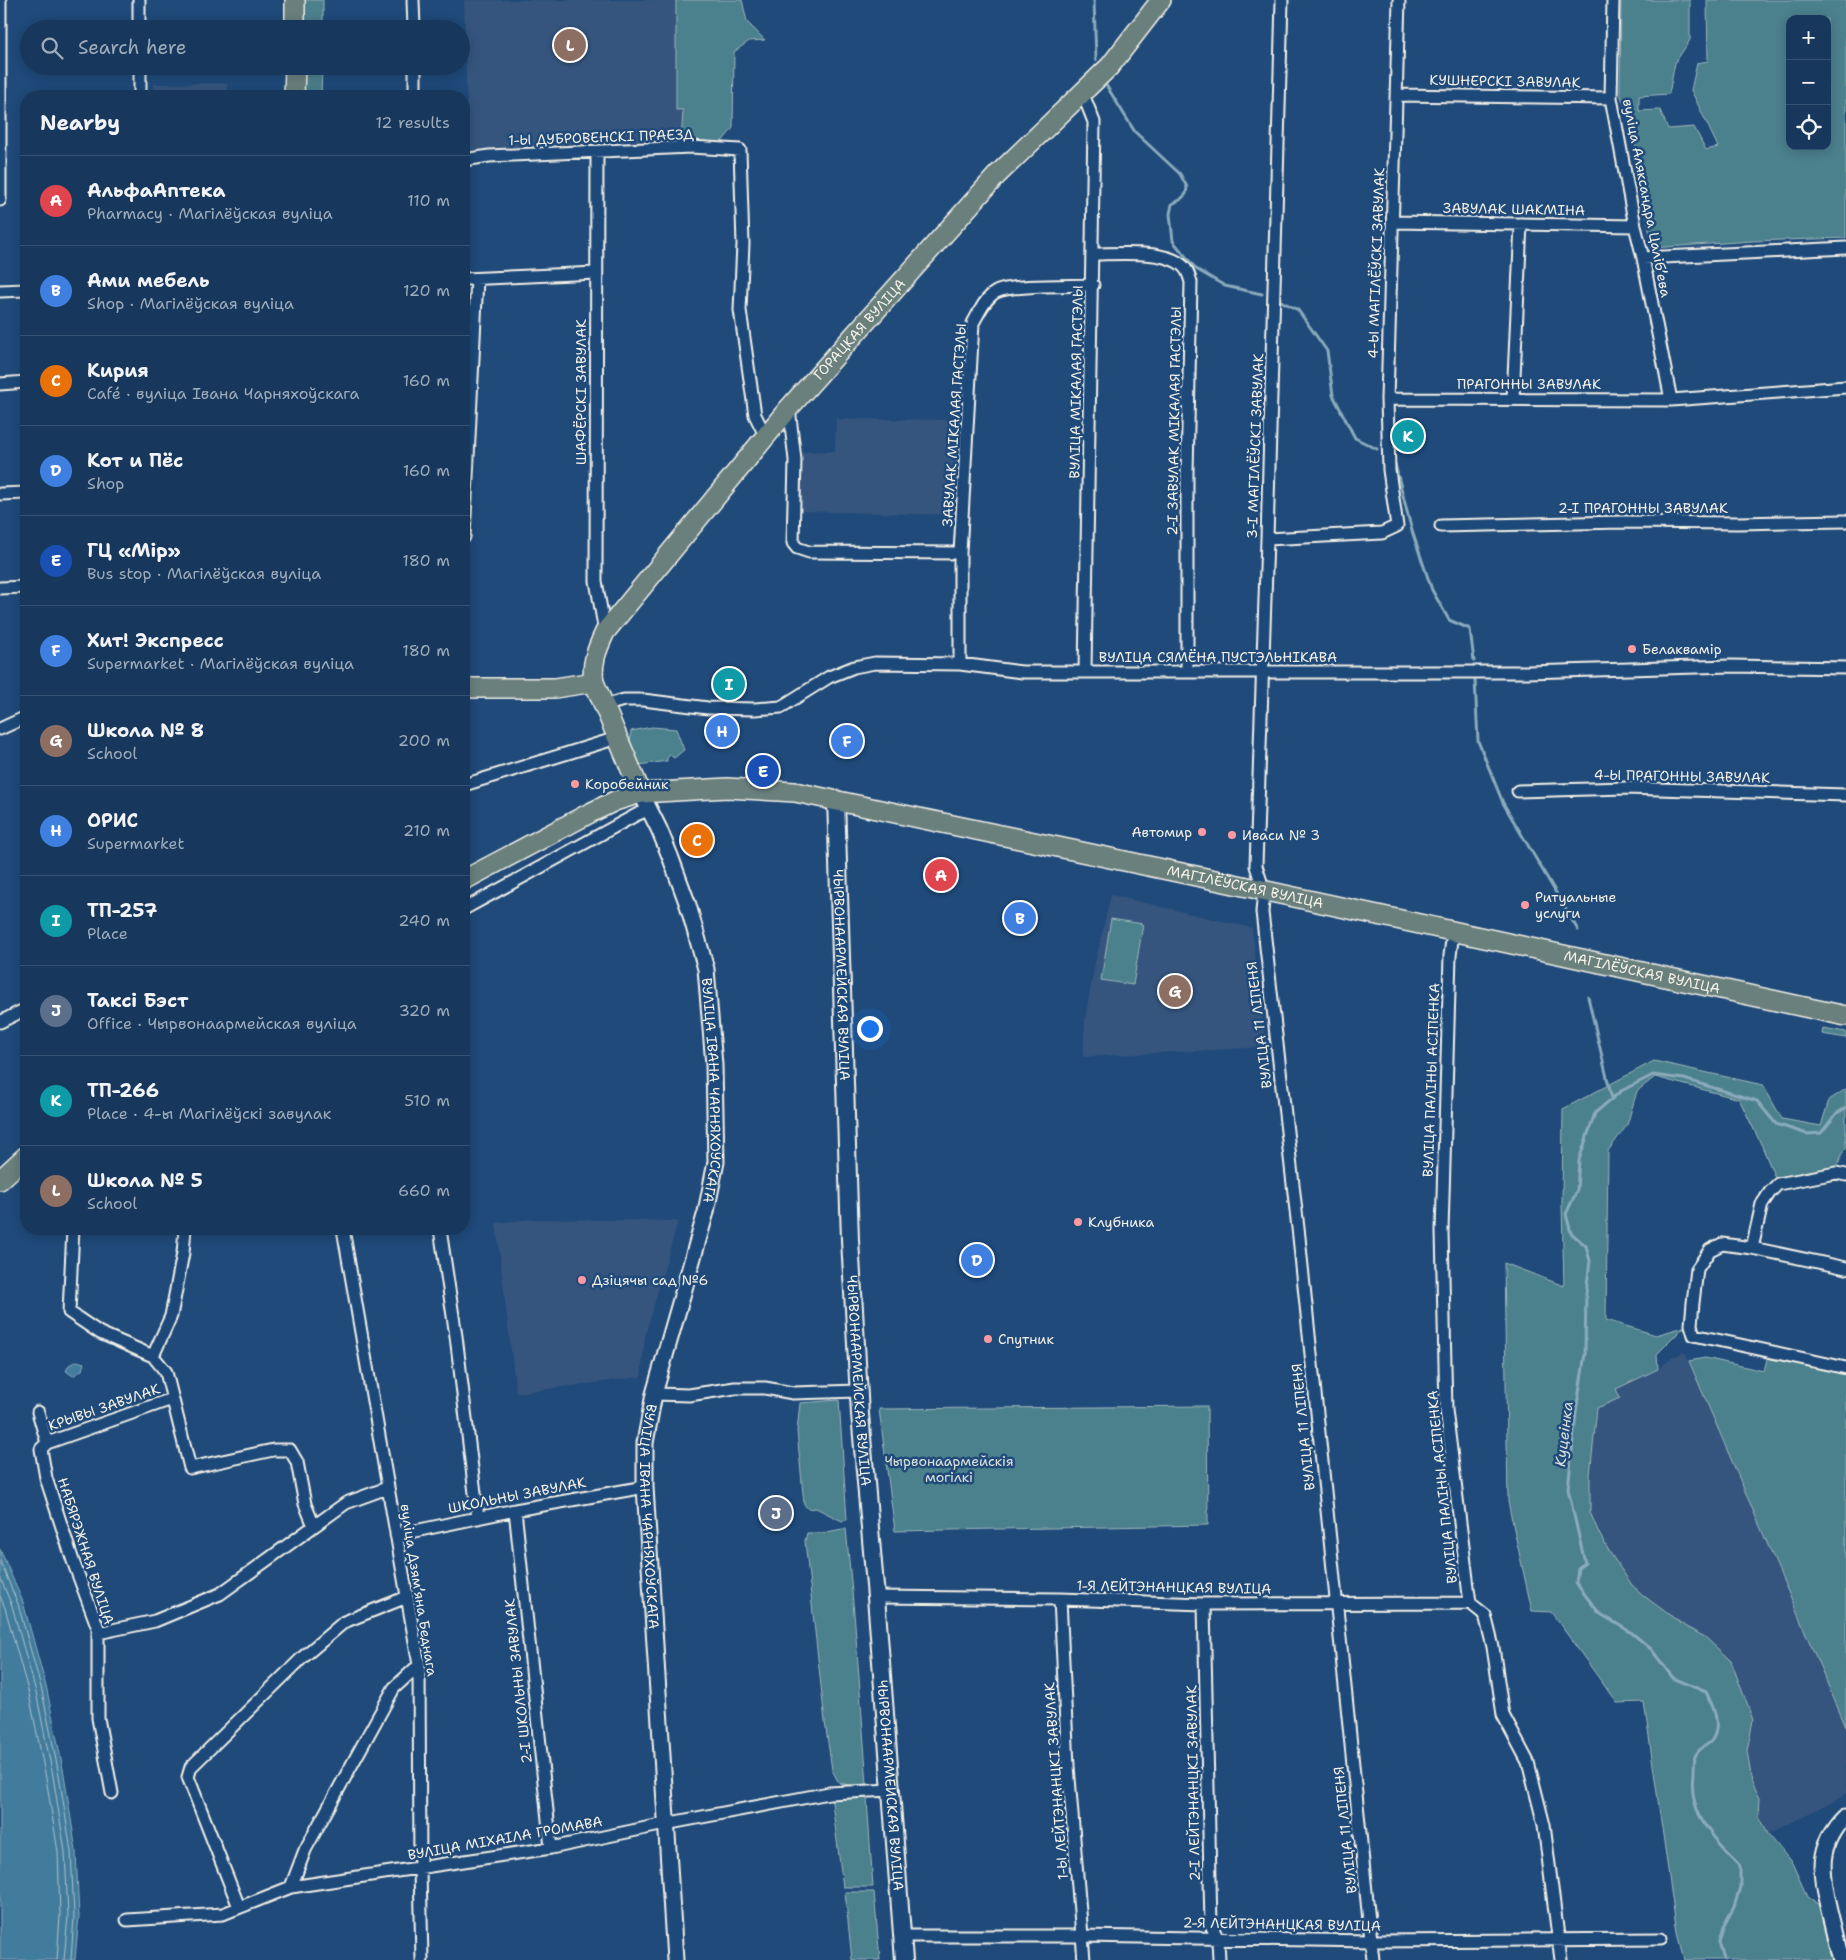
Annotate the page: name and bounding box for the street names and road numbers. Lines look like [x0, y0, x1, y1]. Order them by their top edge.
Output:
street label: КУШНЕРСКІ ЗАВУЛАК [1429, 71, 1581, 91]
street label: вуліца Аляксандра Цалібʼева [1619, 97, 1675, 299]
street label: 1-Ы ДУБРОВЕНСКІ ПРАЕЗД [508, 125, 694, 149]
street label: 4-Ы МАГІЛЁЎСКІ ЗАВУЛАК [1364, 167, 1388, 359]
street label: ЗАВУЛАК ШАКМІНА [1443, 199, 1585, 219]
street label: ГОРАЦКАЯ ВУЛІЦА [809, 275, 909, 384]
street label: ВУЛІЦА МІКАЛАЯ ГАСТЭЛЫ [1065, 285, 1087, 479]
street label: 2-І ЗАВУЛАК МІКАЛАЯ ГАСТЭЛЫ [1163, 306, 1185, 536]
street label: ШАФЁРСКІ ЗАВУЛАК [572, 319, 590, 465]
street label: ЗАВУЛАК МІКАЛАЯ ГАСТЭЛЫ [938, 323, 970, 527]
street label: 3-І МАГІЛЁЎСКІ ЗАВУЛАК [1243, 353, 1267, 539]
street label: ПРАГОННЫ ЗАВУЛАК [1457, 375, 1601, 393]
street label: 2-І ПРАГОННЫ ЗАВУЛАК [1558, 499, 1728, 517]
street label: ВУЛІЦА СЯМЁНА ПУСТЭЛЬНІКАВА [1099, 648, 1337, 666]
street label: 4-Ы ПРАГОННЫ ЗАВУЛАК [1594, 765, 1770, 787]
street label: МАГІЛЁЎСКАЯ ВУЛІЦА [1165, 861, 1325, 912]
street label: ЧЫРВОНААРМЕЙСКАЯ ВУЛІЦА [829, 869, 854, 1081]
street label: МАГІЛЁЎСКАЯ ВУЛІЦА [1562, 946, 1722, 998]
street label: ВУЛІЦА 11 ЛІПЕНЯ [1242, 961, 1276, 1089]
street label: ВУЛІЦА ІВАНА ЧАРНЯХОЎСКАГА [698, 977, 725, 1204]
street label: ВУЛІЦА ПАЛІНЫ АСІПЕНКА [1419, 983, 1443, 1177]
street label: ЧЫРВОНААРМЕЙСКАЯ ВУЛІЦА [843, 1274, 875, 1487]
street label: ВУЛІЦА 11 ЛІПЕНЯ [1287, 1363, 1319, 1491]
street label: КРЫВЫ ЗАВУЛАК [46, 1379, 162, 1435]
street label: ВУЛІЦА ПАЛІНЫ АСІПЕНКА [1423, 1389, 1461, 1585]
street label: ВУЛІЦА ІВАНА ЧАРНЯХОЎСКАГА [635, 1403, 663, 1630]
street label: ШКОЛЬНЫ ЗАВУЛАК [447, 1473, 587, 1517]
street label: НАБЯРЭЖНАЯ ВУЛІЦА [54, 1475, 118, 1627]
street label: вуліца Дзямʼяна Беднага [396, 1503, 442, 1678]
street label: 1-Я ЛЕЙТЭНАНЦКАЯ ВУЛІЦА [1076, 1576, 1272, 1598]
street label: 2-І ШКОЛЬНЫ ЗАВУЛАК [500, 1598, 536, 1764]
street label: ЧЫРВОНААРМЕЙСКАЯ ВУЛІЦА [873, 1679, 908, 1891]
street label: 1-Ы ЛЕЙТЭНАНЦКІ ЗАВУЛАК [1040, 1682, 1072, 1880]
street label: 2-І ЛЕЙТЭНАНЦКІ ЗАВУЛАК [1182, 1685, 1204, 1881]
street label: ВУЛІЦА 11 ЛІПЕНЯ [1329, 1766, 1361, 1894]
street label: ВУЛІЦА МІХАІЛА ГРОМАВА [406, 1812, 604, 1864]
street label: 2-Я ЛЕЙТЭНАНЦКАЯ ВУЛІЦА [1183, 1913, 1381, 1935]

